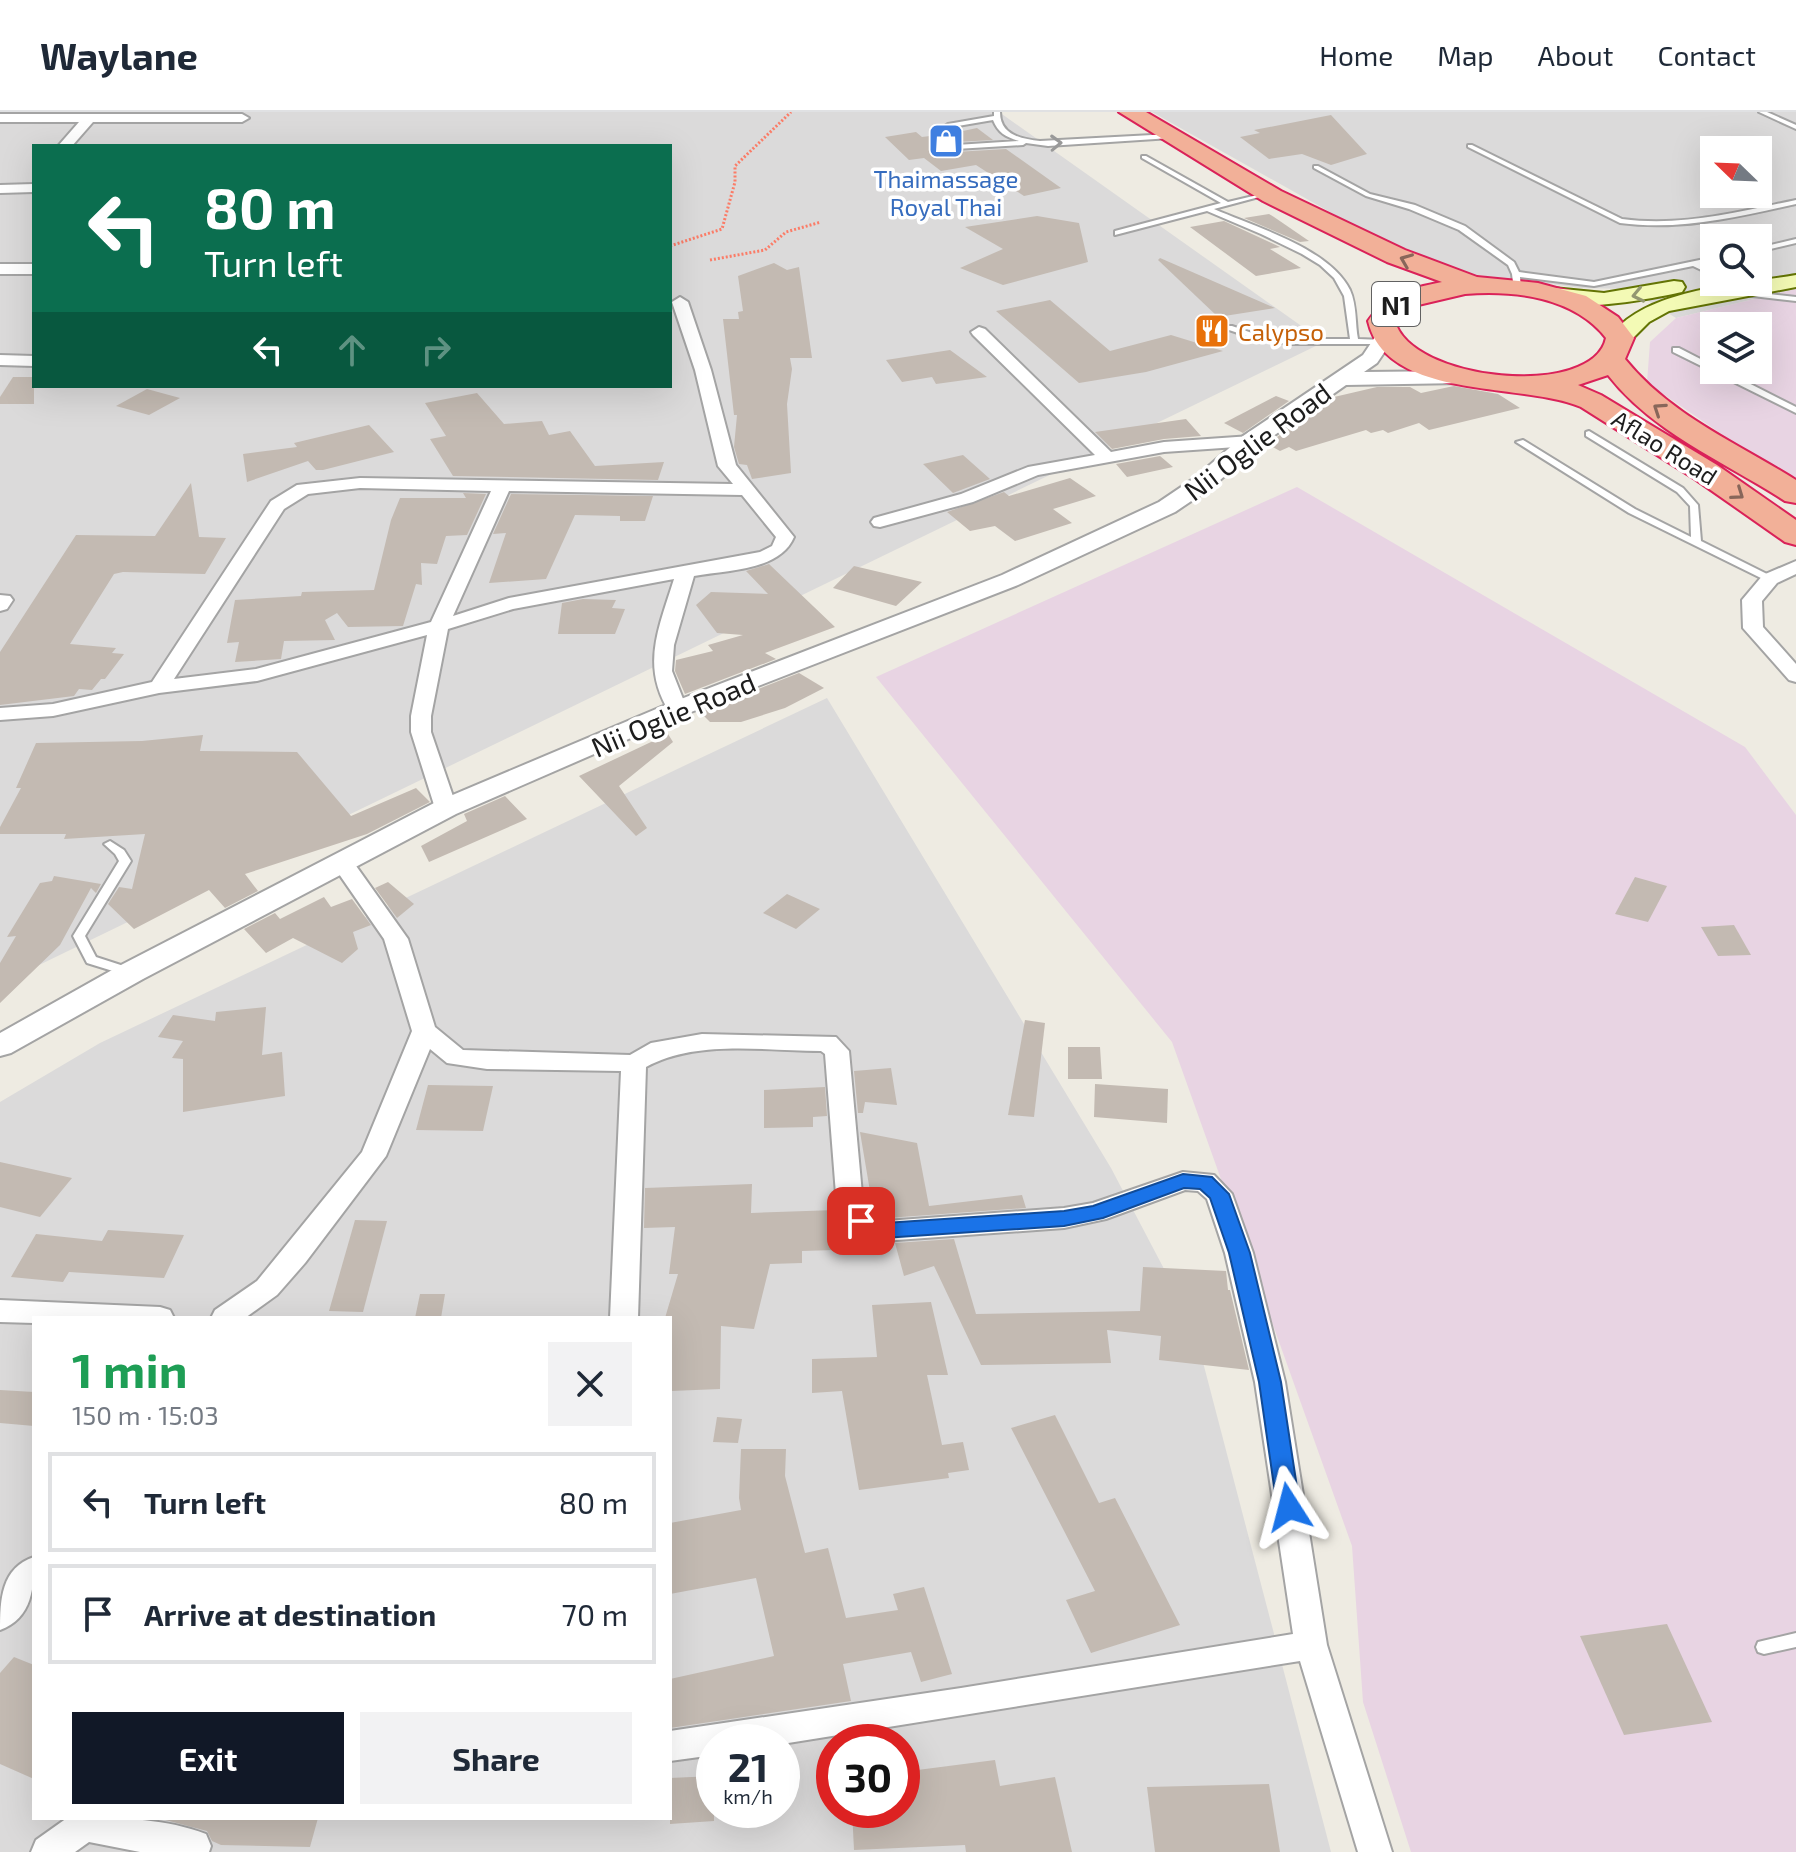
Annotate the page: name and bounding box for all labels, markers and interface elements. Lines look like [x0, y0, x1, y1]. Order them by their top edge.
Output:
text: Waylane [40, 32, 198, 78]
text: Home [1319, 38, 1393, 72]
text: Map [1437, 38, 1494, 72]
text: About [1538, 38, 1613, 72]
text: Contact [1657, 38, 1756, 72]
shop icon: Thaimassage Royal Thai [927, 122, 965, 160]
one-way arrow [1050, 135, 1063, 152]
north arrow [1700, 136, 1772, 208]
map controls [1700, 136, 1772, 384]
place label: Thaimassage Royal Thai [874, 164, 1018, 221]
text: 80 m [204, 173, 336, 240]
icon: left [72, 176, 176, 280]
button: search [1700, 224, 1772, 296]
text: Turn left [204, 241, 343, 284]
one-way arrow [1400, 254, 1414, 270]
road number: N1 [1372, 282, 1420, 326]
one-way arrow [1631, 286, 1645, 303]
restaurant icon: Calypso [1193, 312, 1231, 350]
button: layers [1700, 312, 1772, 384]
place label: Calypso [1238, 317, 1324, 346]
icon: left [246, 328, 290, 372]
icon: ahead [330, 328, 374, 372]
icon: right [414, 328, 458, 372]
street label: Nii Oglie Road [1177, 375, 1337, 507]
street label: Aflao Road [1607, 403, 1723, 491]
one-way arrow [1653, 404, 1667, 419]
one-way arrow [1730, 484, 1744, 499]
street label: Nii Oglie Road [586, 664, 760, 764]
pin [827, 1187, 895, 1255]
icon: arrive [839, 1199, 883, 1243]
text: 1 min [72, 1340, 188, 1398]
button: close [548, 1342, 632, 1426]
text: 150 m · 15:03 [72, 1399, 219, 1430]
position arrow [1247, 1465, 1331, 1549]
icon: left [76, 1480, 120, 1524]
text: Turn left [144, 1484, 266, 1520]
text: 80 m [559, 1484, 628, 1520]
icon: arrive [76, 1592, 120, 1636]
text: Arrive at destination [144, 1596, 436, 1632]
text: 70 m [562, 1596, 628, 1632]
button: Exit [72, 1712, 344, 1804]
button: Share [360, 1712, 632, 1804]
speed limit sign: 30 [816, 1724, 920, 1828]
text: 21 [728, 1742, 768, 1790]
text: km/h [723, 1784, 773, 1808]

